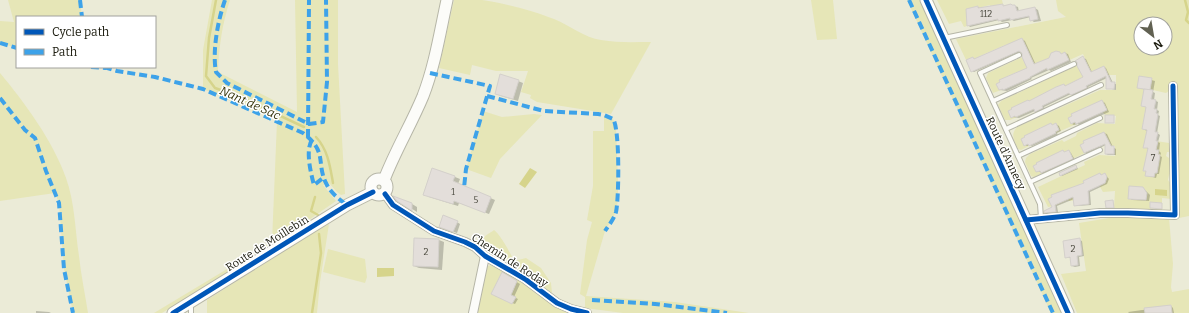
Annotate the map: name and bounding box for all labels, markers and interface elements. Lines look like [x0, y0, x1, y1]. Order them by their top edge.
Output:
house number: 112 [980, 9, 992, 19]
legend [16, 16, 156, 68]
north arrow [1133, 16, 1173, 56]
text: Cycle path [52, 25, 110, 39]
text: N [1150, 36, 1165, 52]
text: Path [52, 45, 78, 59]
water label: Nant de Sac [218, 83, 283, 123]
street label: Route d'Annecy [983, 115, 1028, 192]
house number: 7 [1151, 153, 1156, 163]
house number: 1 [451, 187, 455, 197]
house number: 5 [474, 195, 479, 205]
street label: Route de Moillebin [223, 213, 311, 274]
street label: Chemin de Roday [469, 231, 551, 290]
house number: 2 [1071, 244, 1076, 254]
house number: 2 [424, 247, 429, 257]

